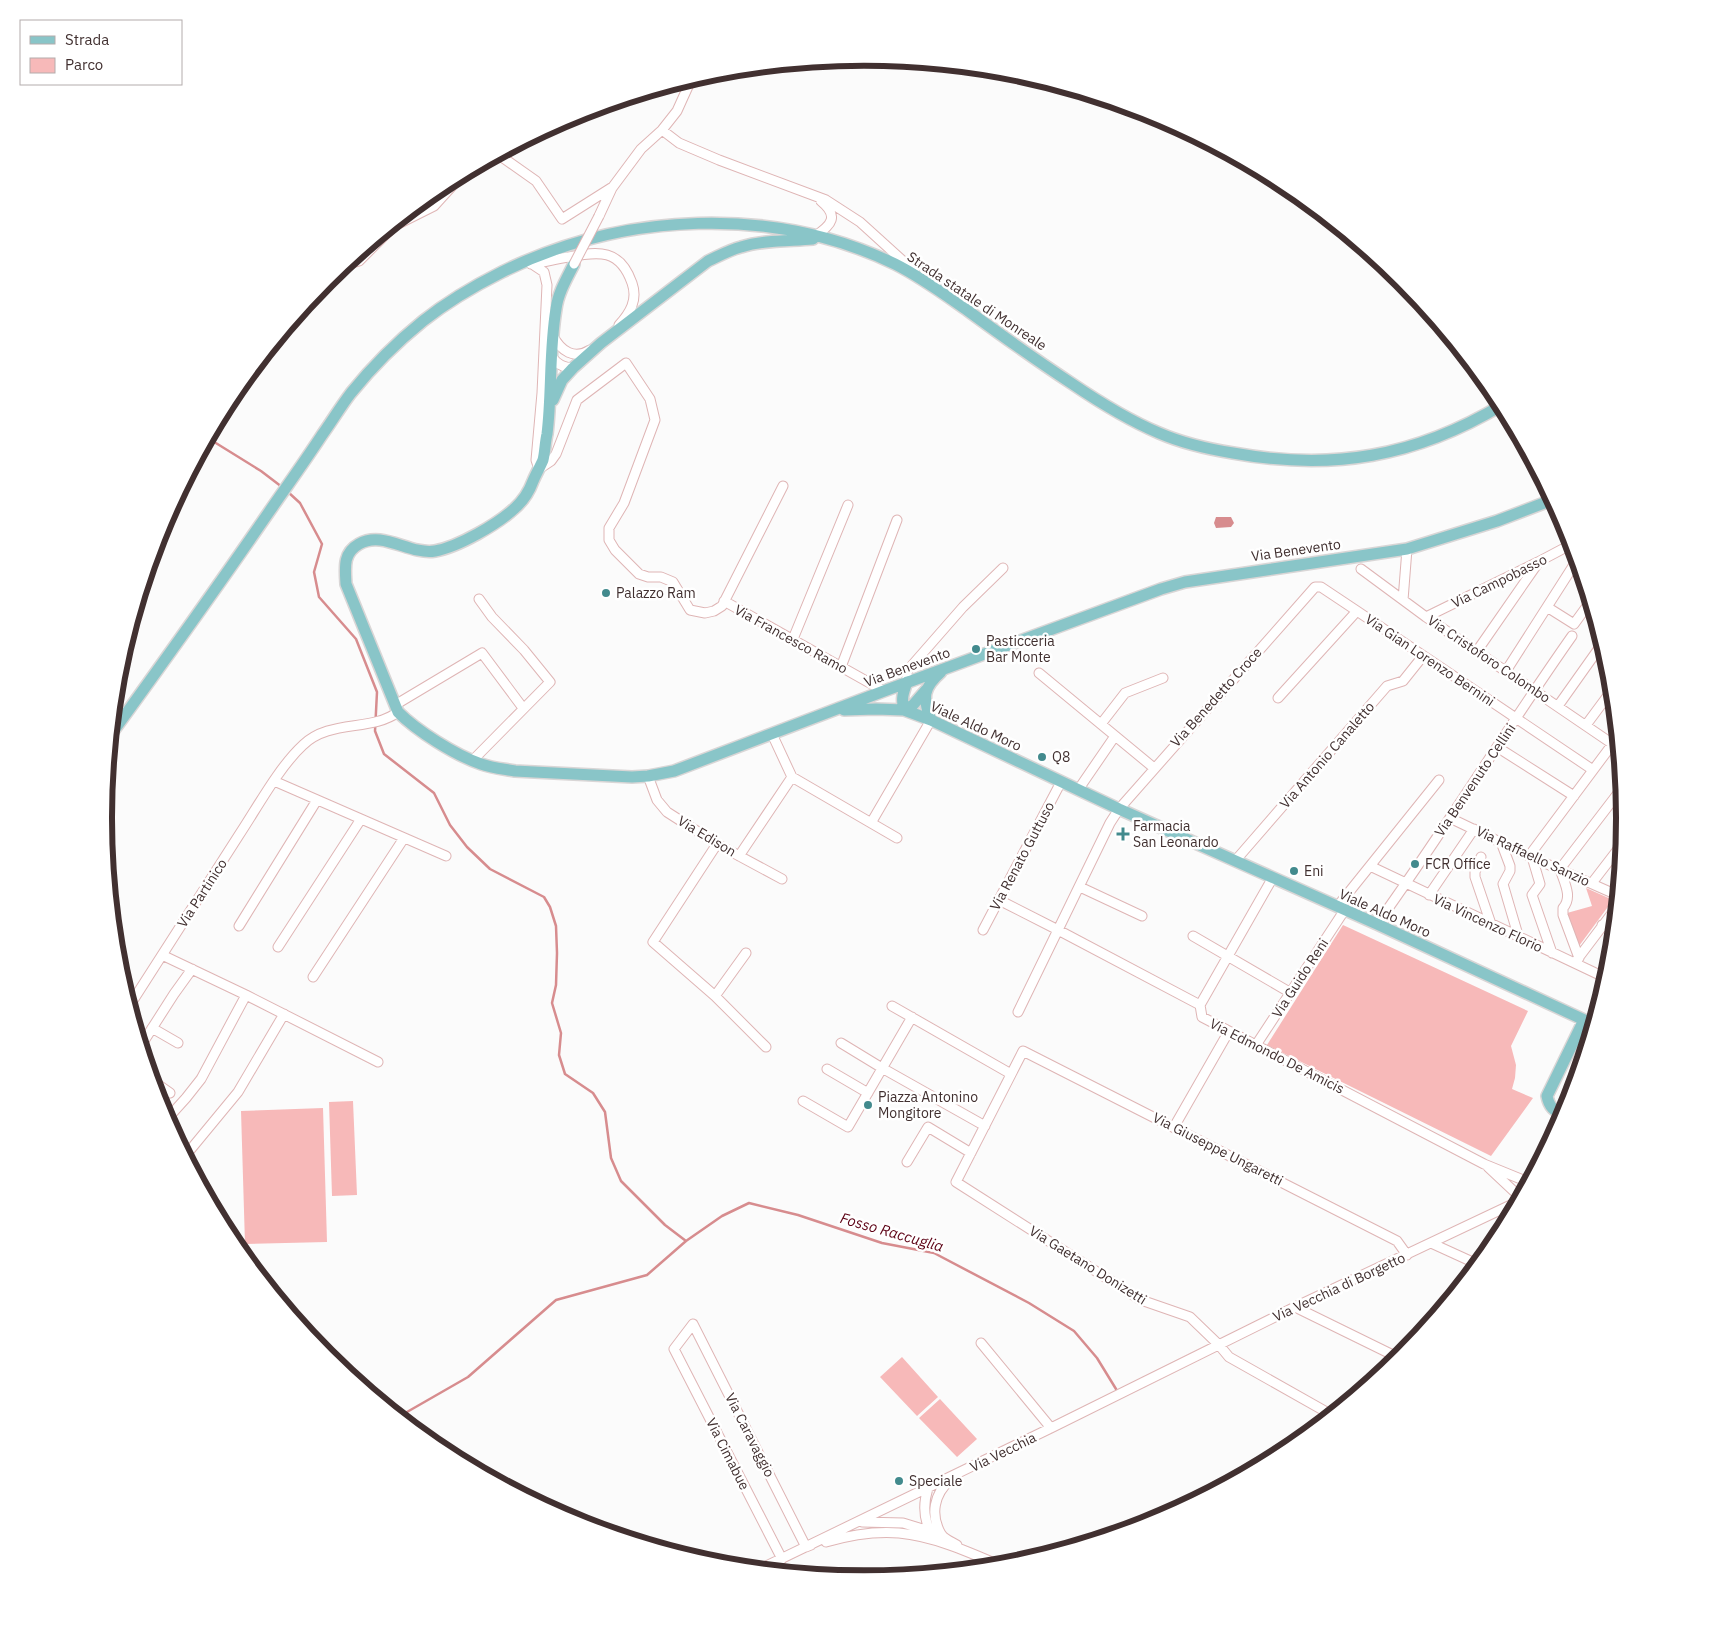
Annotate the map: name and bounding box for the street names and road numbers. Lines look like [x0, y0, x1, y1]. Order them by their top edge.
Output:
street label: Strada statale di Monreale [904, 248, 1051, 355]
street label: Via Benevento [1250, 535, 1342, 565]
street label: Via Campobasso [1448, 550, 1550, 612]
street label: Via Francesco Ramo [731, 600, 851, 678]
street label: Via Gian Lorenzo Bernini [1362, 610, 1498, 710]
street label: Via Cristoforo Colombo [1424, 611, 1554, 707]
street label: Via Benevento [862, 643, 953, 691]
street label: Via Benedetto Croce [1166, 643, 1266, 751]
street label: Viale Aldo Moro [928, 697, 1025, 755]
street label: Via Antonio Canaletto [1276, 698, 1378, 812]
street label: Via Benvenuto Cellini [1430, 720, 1520, 840]
street label: Via Renato Guttuso [986, 798, 1058, 913]
street label: Via Edison [674, 812, 740, 860]
street label: Via Raffaello Sanzio [1473, 822, 1593, 890]
street label: Via Partinico [173, 855, 231, 931]
street label: Viale Aldo Moro [1336, 885, 1434, 941]
street label: Via Vincenzo Florio [1430, 890, 1546, 956]
street label: Via Guido Reni [1268, 935, 1332, 1021]
street label: Via Edmondo De Amicis [1207, 1014, 1347, 1098]
street label: Via Giuseppe Ungaretti [1150, 1108, 1286, 1190]
street label: Via Gaetano Donizetti [1026, 1222, 1150, 1308]
street label: Via Vecchia di Borgetto [1270, 1248, 1408, 1326]
street label: Via Caravaggio [721, 1390, 779, 1480]
street label: Via Cimabue [702, 1415, 754, 1493]
street label: Via Vecchia [967, 1428, 1040, 1476]

